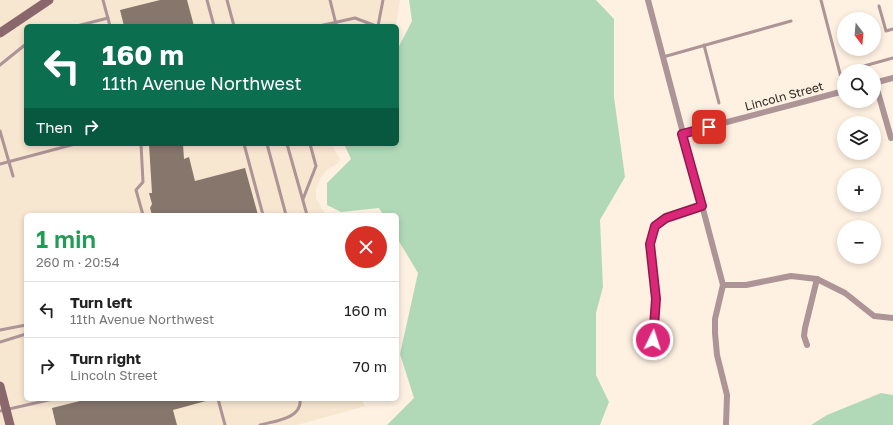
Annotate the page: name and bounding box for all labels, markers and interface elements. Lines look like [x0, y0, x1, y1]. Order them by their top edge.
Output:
north arrow [837, 12, 881, 56]
map controls [837, 12, 881, 264]
text: 160 m [102, 38, 184, 71]
icon: left [36, 40, 88, 92]
button: search [837, 64, 881, 108]
text: 11th Avenue Northwest [102, 72, 302, 94]
street label: Lincoln Street [743, 78, 825, 114]
pin [692, 110, 726, 144]
icon: right [80, 116, 102, 138]
icon: arrive [698, 116, 720, 138]
button: layers [837, 116, 881, 160]
text: Then [36, 118, 72, 136]
button: + [837, 168, 881, 212]
button: − [837, 220, 881, 264]
text: 1 min [36, 224, 96, 253]
button: close [345, 226, 387, 268]
text: 260 m · 20:54 [36, 254, 120, 270]
text: Turn left [70, 293, 132, 311]
icon: left [36, 299, 58, 321]
text: 160 m [344, 301, 387, 319]
text: 11th Avenue Northwest [70, 311, 214, 327]
position arrow [632, 319, 674, 361]
text: Turn right [70, 349, 141, 367]
icon: right [36, 355, 58, 377]
text: 70 m [353, 357, 387, 375]
text: Lincoln Street [70, 367, 158, 383]

